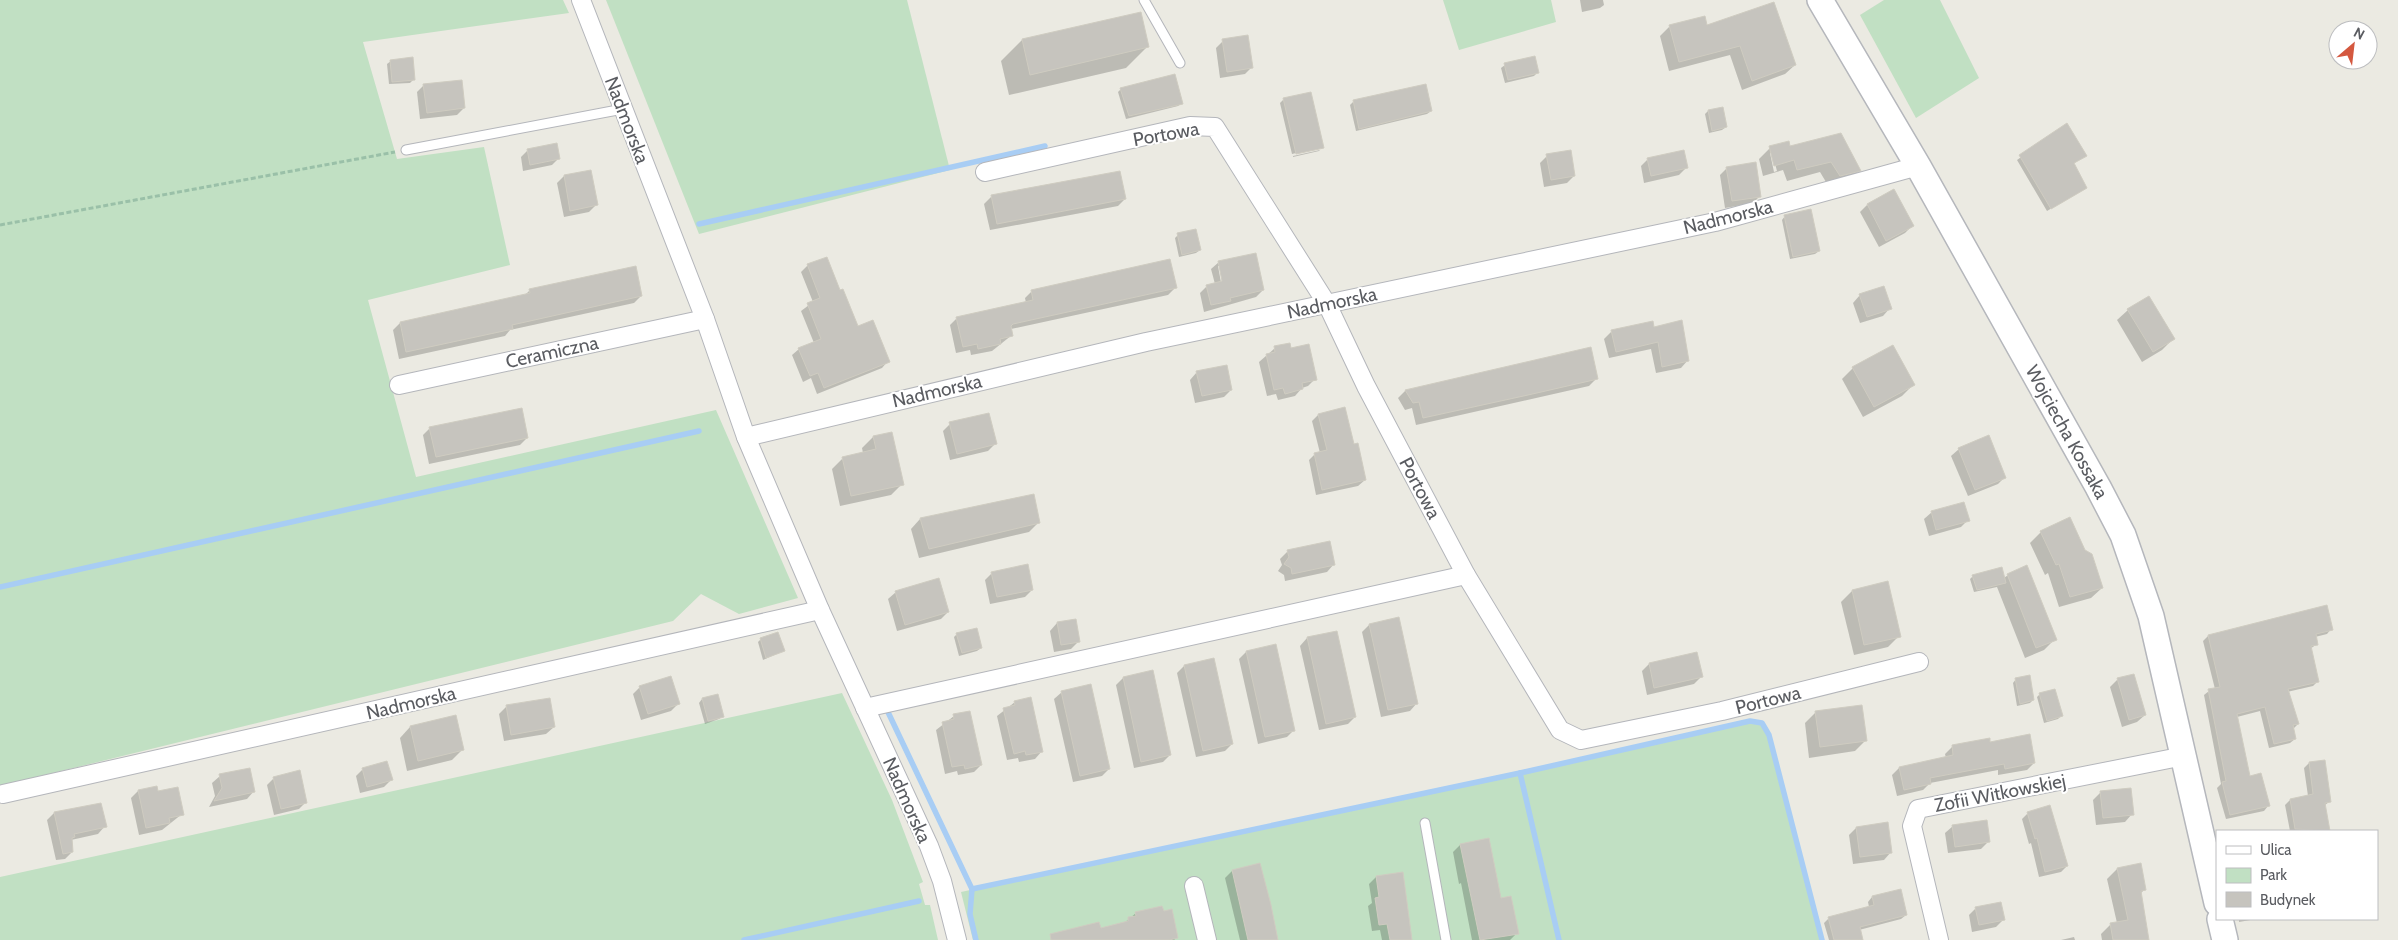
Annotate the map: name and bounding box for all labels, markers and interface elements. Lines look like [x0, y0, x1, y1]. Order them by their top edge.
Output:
north arrow [2328, 20, 2378, 70]
text: N [2351, 23, 2368, 44]
street label: Nadmorska [600, 73, 654, 167]
street label: Portowa [1131, 117, 1201, 151]
street label: Nadmorska [1681, 195, 1775, 239]
street label: Nadmorska [1285, 282, 1379, 324]
street label: Ceramiczna [504, 331, 600, 373]
street label: Wojciecha Kossaka [2021, 361, 2113, 503]
street label: Nadmorska [890, 370, 984, 412]
street label: Portowa [1394, 453, 1446, 523]
street label: Portowa [1733, 681, 1803, 719]
street label: Nadmorska [364, 682, 458, 724]
street label: Nadmorska [878, 754, 936, 846]
street label: Zofii Witkowskiej [1932, 769, 2068, 817]
legend [2216, 830, 2378, 920]
text: Ulica [2260, 841, 2292, 859]
text: Park [2260, 866, 2287, 884]
text: Budynek [2260, 891, 2316, 909]

